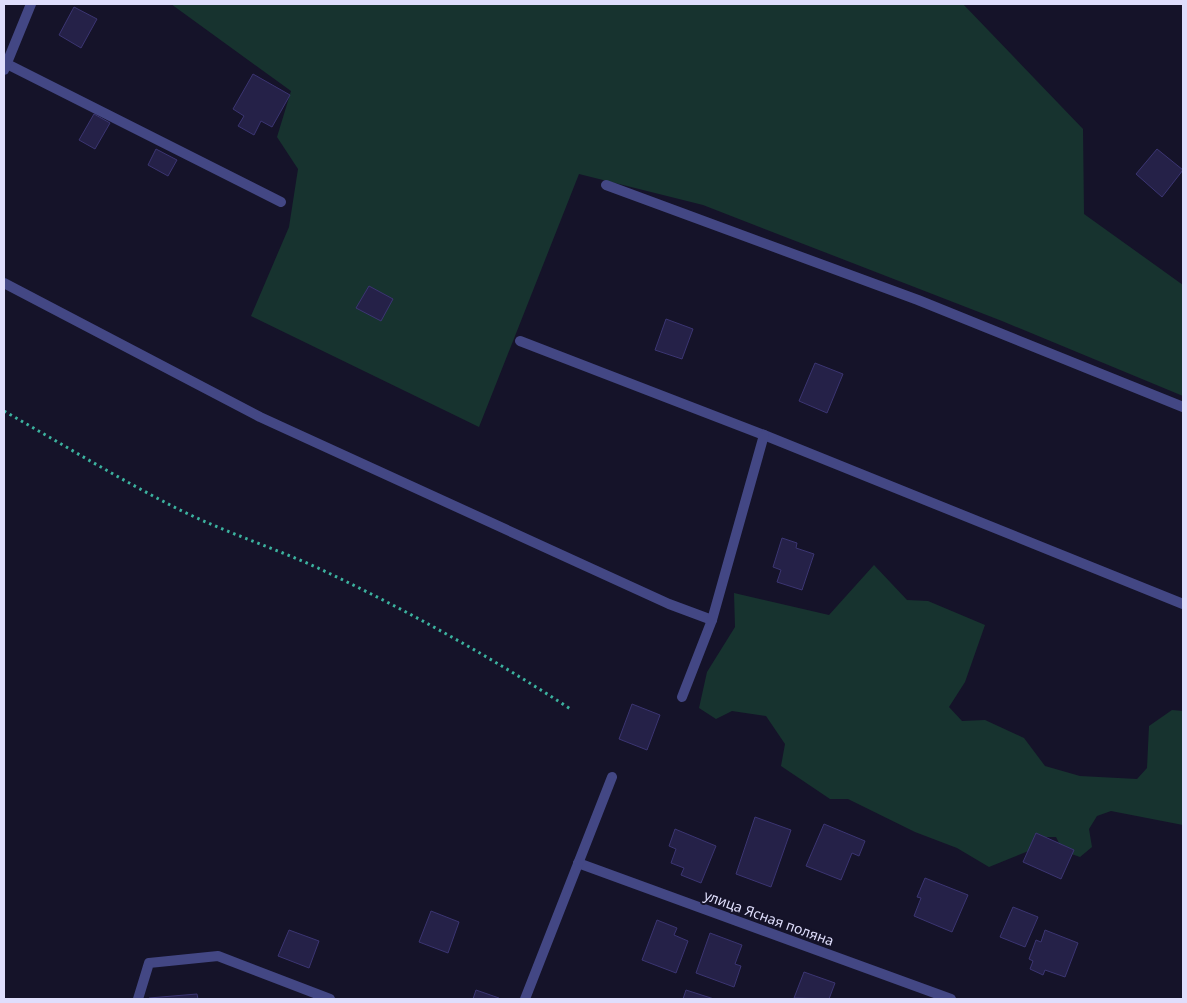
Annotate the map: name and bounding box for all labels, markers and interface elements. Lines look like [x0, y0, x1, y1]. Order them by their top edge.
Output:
street label: улица Ясная поляна [702, 885, 837, 950]

